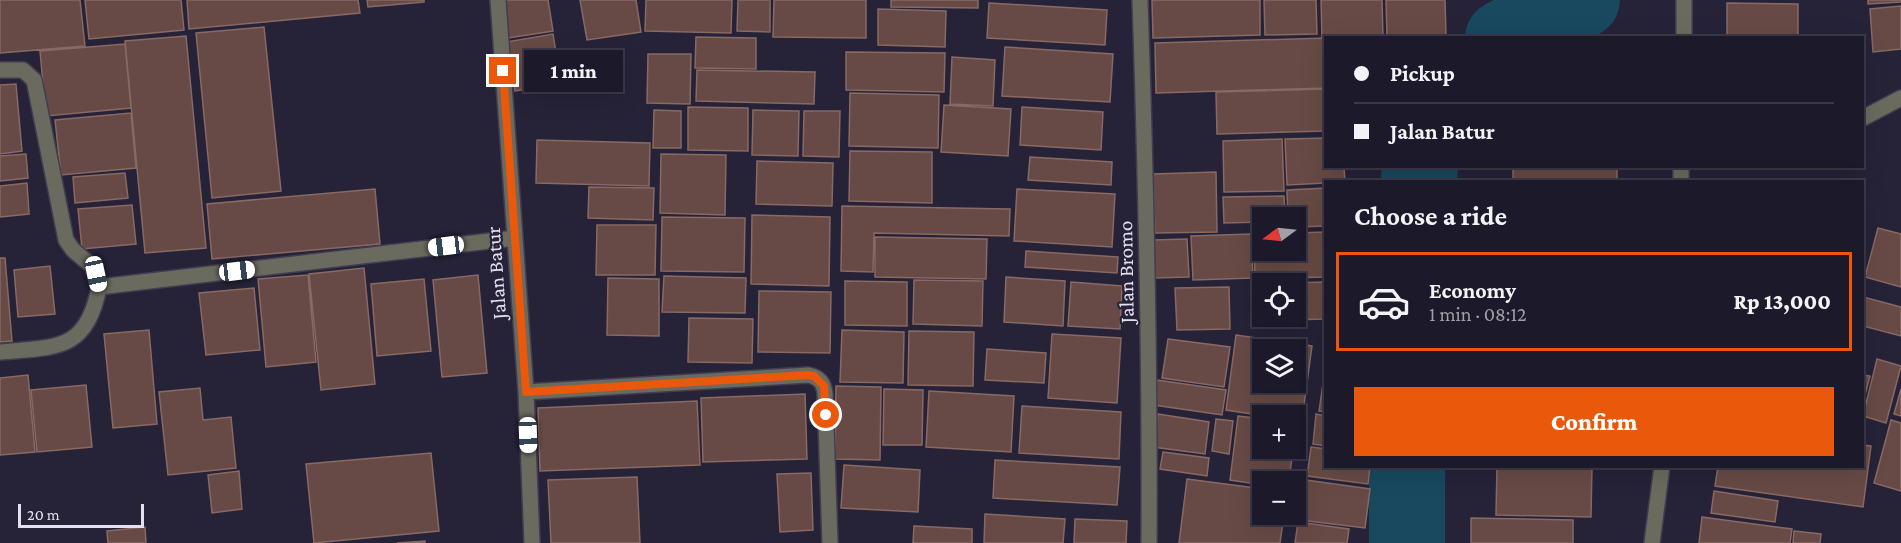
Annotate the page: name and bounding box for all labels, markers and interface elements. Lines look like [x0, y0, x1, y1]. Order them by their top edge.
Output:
callout: 1 min [524, 50, 623, 92]
route end [489, 57, 516, 84]
text: 1 min [550, 60, 597, 82]
text: Pickup [1390, 61, 1455, 86]
text: Jalan Batur [1390, 119, 1495, 144]
text: Choose a ride [1354, 201, 1507, 231]
north arrow [1252, 207, 1306, 261]
map controls [1252, 207, 1306, 525]
street label: Jalan Bromo [1113, 220, 1139, 326]
street label: Jalan Batur [481, 225, 511, 322]
car [427, 235, 465, 257]
car [83, 255, 109, 293]
car [218, 260, 256, 282]
button: locate [1252, 273, 1306, 327]
icon: car [1357, 275, 1411, 329]
text: Economy [1429, 278, 1516, 303]
text: Rp 13,000 [1733, 289, 1831, 314]
text: 1 min · 08:12 [1429, 303, 1527, 325]
button: layers [1252, 339, 1306, 393]
button: Confirm [1354, 387, 1834, 456]
route start [812, 401, 839, 428]
button: + [1252, 405, 1306, 459]
car [518, 417, 538, 453]
button: − [1252, 471, 1306, 525]
scale bar [18, 501, 144, 528]
text: 20 m [27, 506, 60, 523]

